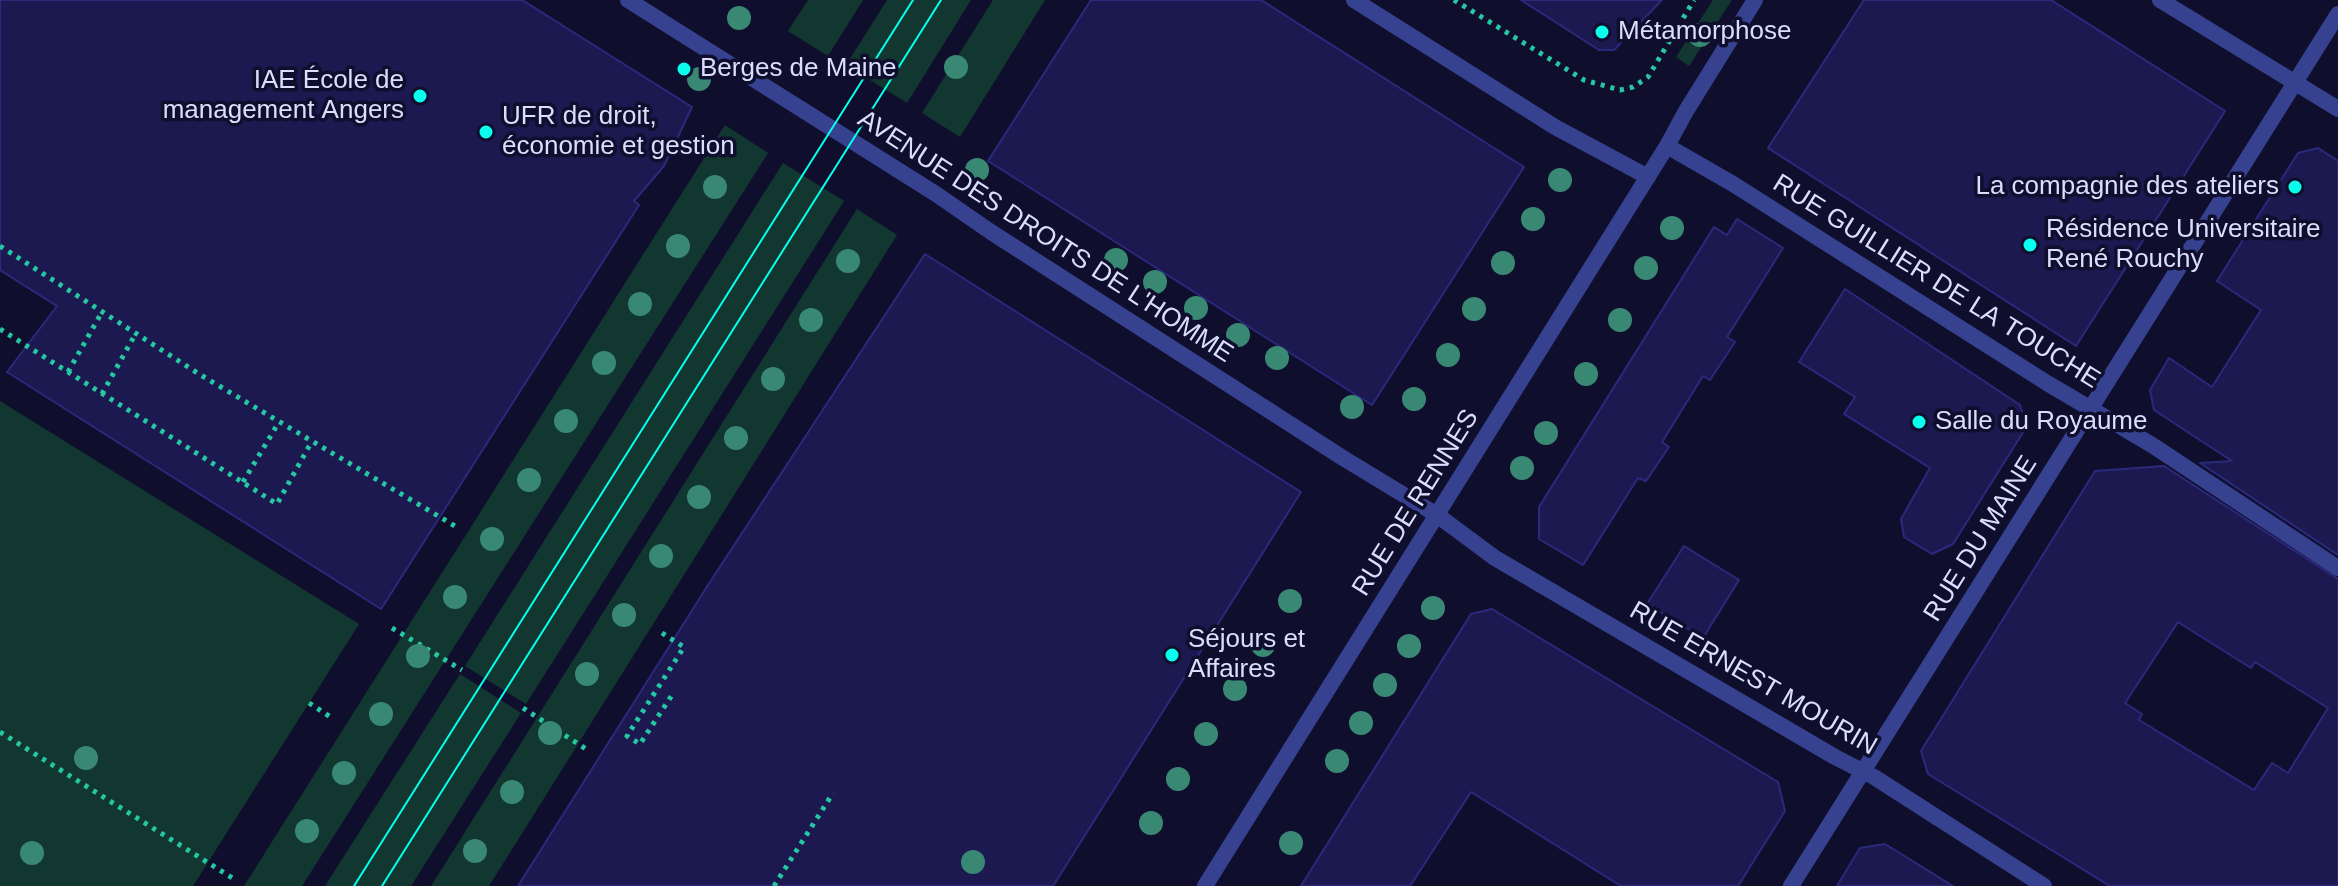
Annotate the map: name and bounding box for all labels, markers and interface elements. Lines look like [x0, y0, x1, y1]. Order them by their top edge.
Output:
place label: Métamorphose [1618, 16, 1791, 48]
marker: Métamorphose [1593, 23, 1611, 41]
place label: Berges de Maine [700, 53, 897, 85]
marker: Berges de Maine [675, 60, 693, 78]
place label: IAE École de management Angers [163, 65, 404, 126]
marker: IAE École de management Angers [411, 87, 429, 105]
place label: UFR de droit, économie et gestion [502, 101, 735, 162]
street label: AVENUE DES DROITS DE L'HOMME [852, 104, 1238, 370]
marker: UFR de droit, économie et gestion [477, 123, 495, 141]
street label: RUE GUILLIER DE LA TOUCHE [1767, 168, 2105, 396]
place label: La compagnie des ateliers [1975, 171, 2279, 203]
marker: La compagnie des ateliers [2286, 178, 2304, 196]
place label: Résidence Universitaire René Rouchy [2046, 214, 2321, 276]
marker: Résidence Universitaire René Rouchy [2021, 236, 2039, 254]
street label: RUE DE RENNES [1346, 404, 1486, 602]
place label: Salle du Royaume [1935, 406, 2147, 438]
marker: Salle du Royaume [1910, 413, 1928, 431]
street label: RUE DU MAINE [1918, 450, 2044, 628]
street label: RUE ERNEST MOURIN [1624, 595, 1882, 763]
place label: Séjours et Affaires [1188, 624, 1305, 686]
marker: Séjours et Affaires [1163, 646, 1181, 664]

